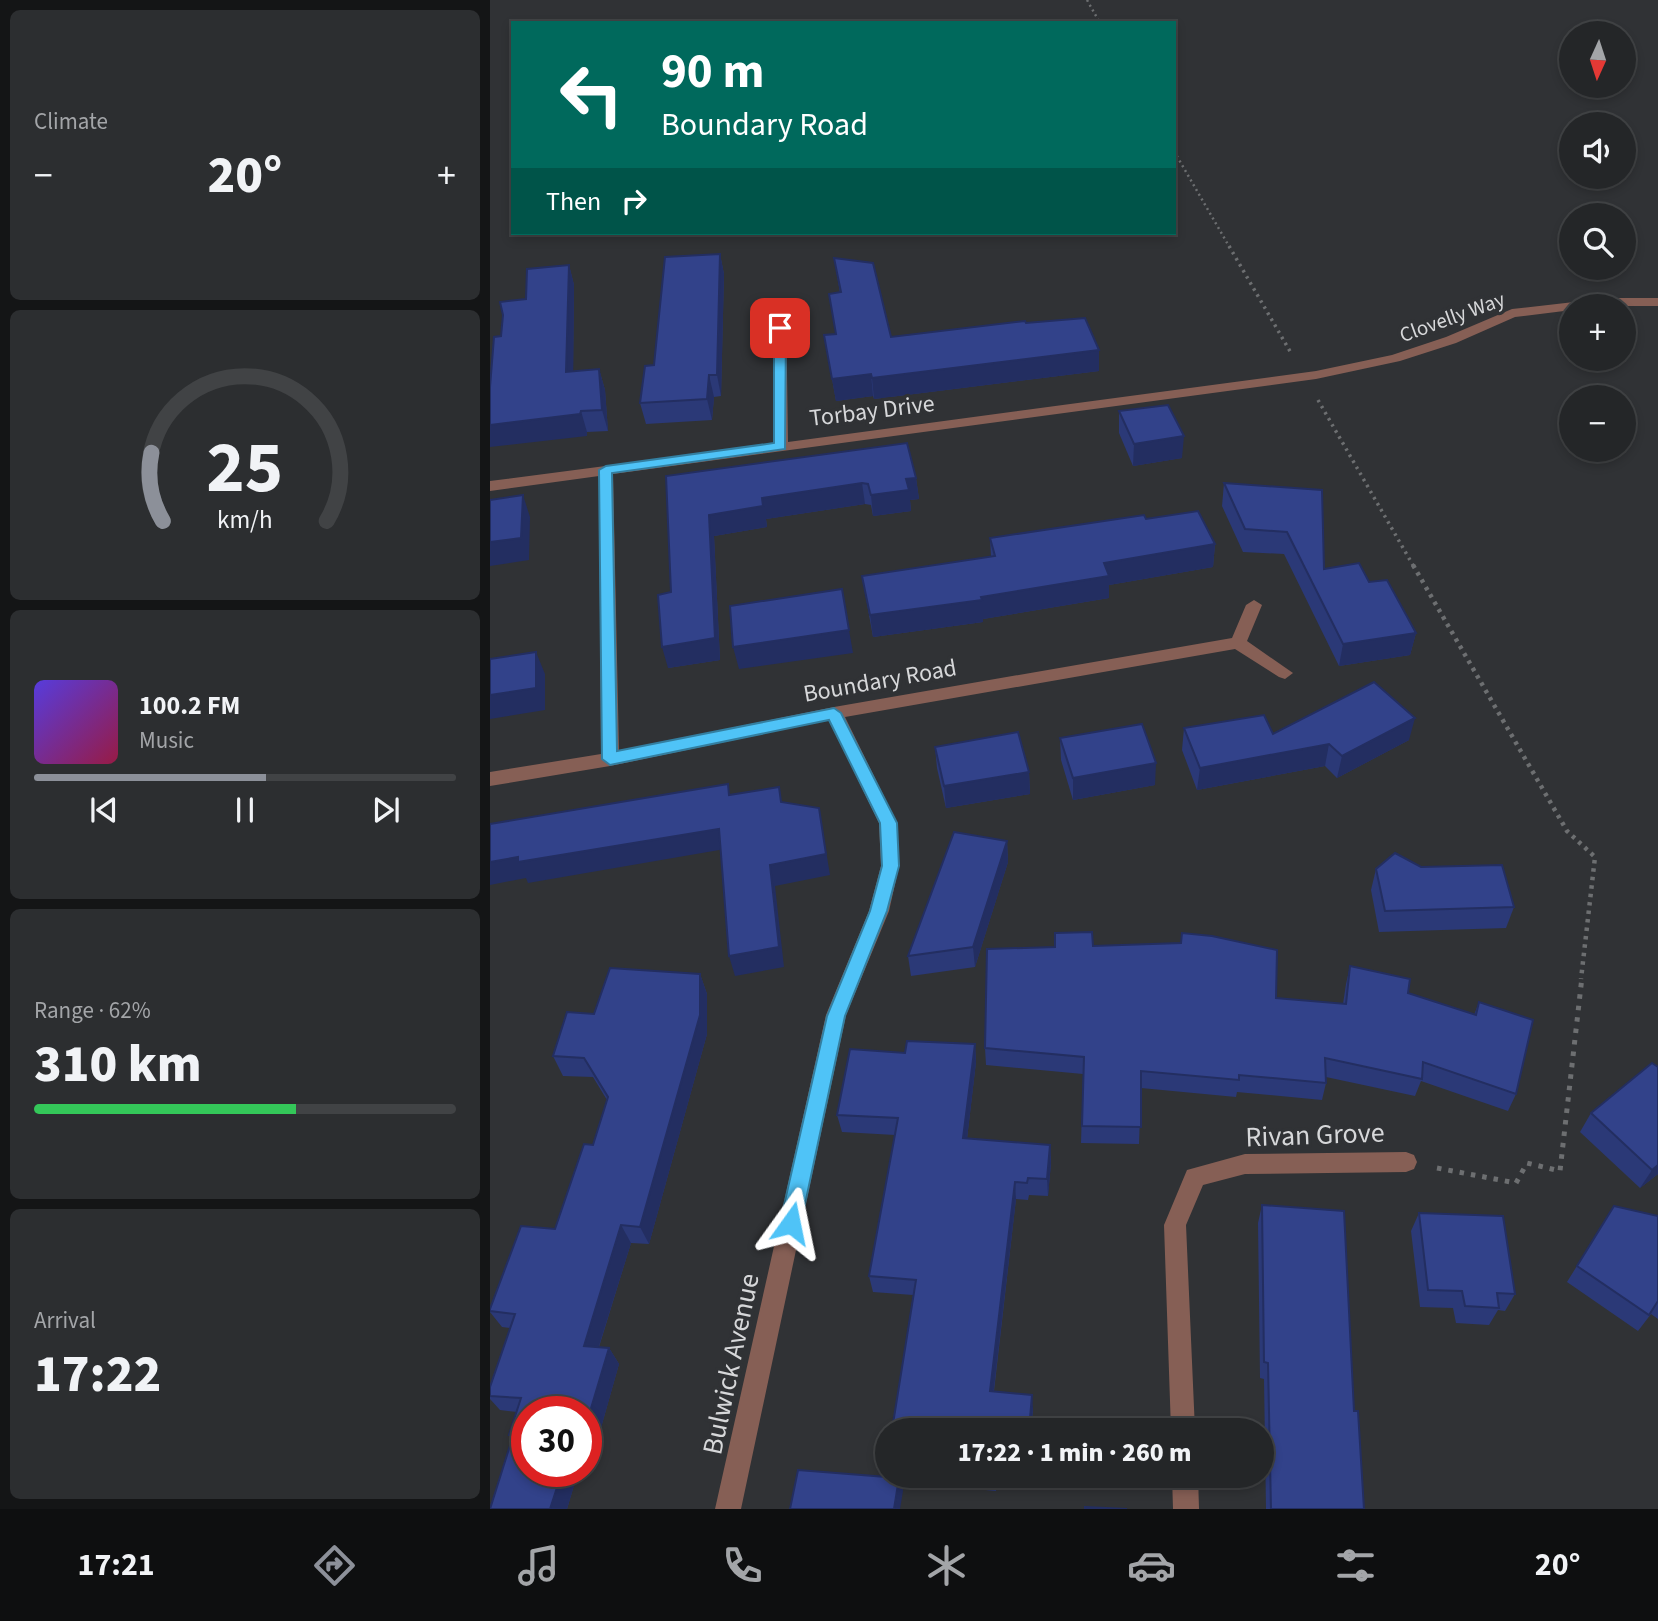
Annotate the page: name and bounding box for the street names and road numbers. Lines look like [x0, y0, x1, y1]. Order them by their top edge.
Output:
street label: Clovelly Way [1395, 284, 1509, 350]
street label: Torbay Drive [807, 386, 937, 436]
street label: Boundary Road [801, 650, 959, 712]
street label: Rivan Grove [1245, 1113, 1385, 1157]
street label: Bulwick Avenue [692, 1270, 770, 1458]

